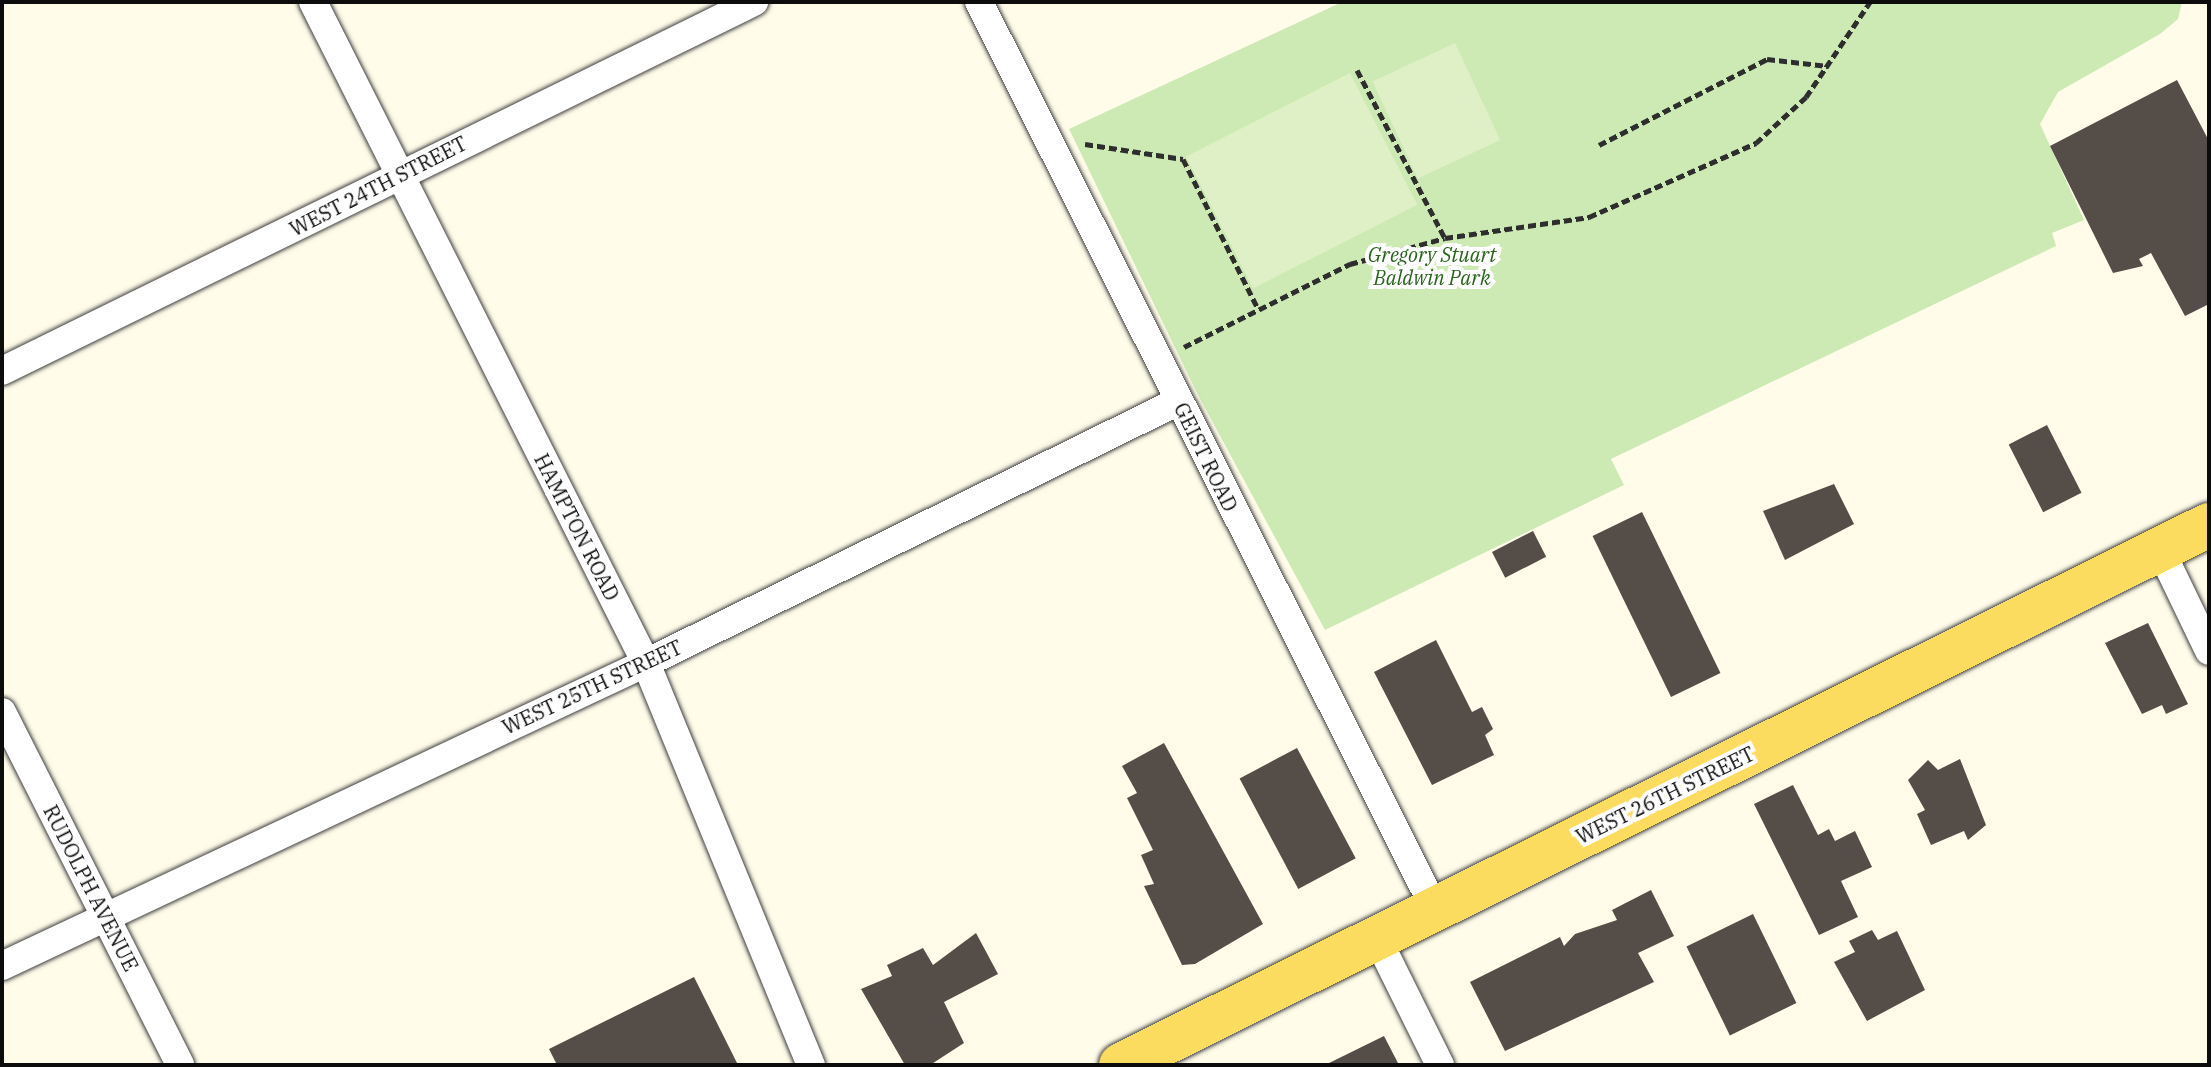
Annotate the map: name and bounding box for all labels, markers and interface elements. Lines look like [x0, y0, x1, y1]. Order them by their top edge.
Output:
street label: WEST 24TH STREET [285, 131, 471, 241]
park label: Gregory Stuart Baldwin Park [1368, 243, 1496, 290]
street label: GEIST ROAD [1169, 399, 1243, 515]
street label: HAMPTON ROAD [530, 450, 624, 604]
street label: WEST 25TH STREET [498, 635, 686, 739]
street label: WEST 26TH STREET [1572, 741, 1758, 849]
street label: RUDOLPH AVENUE [39, 801, 143, 975]

